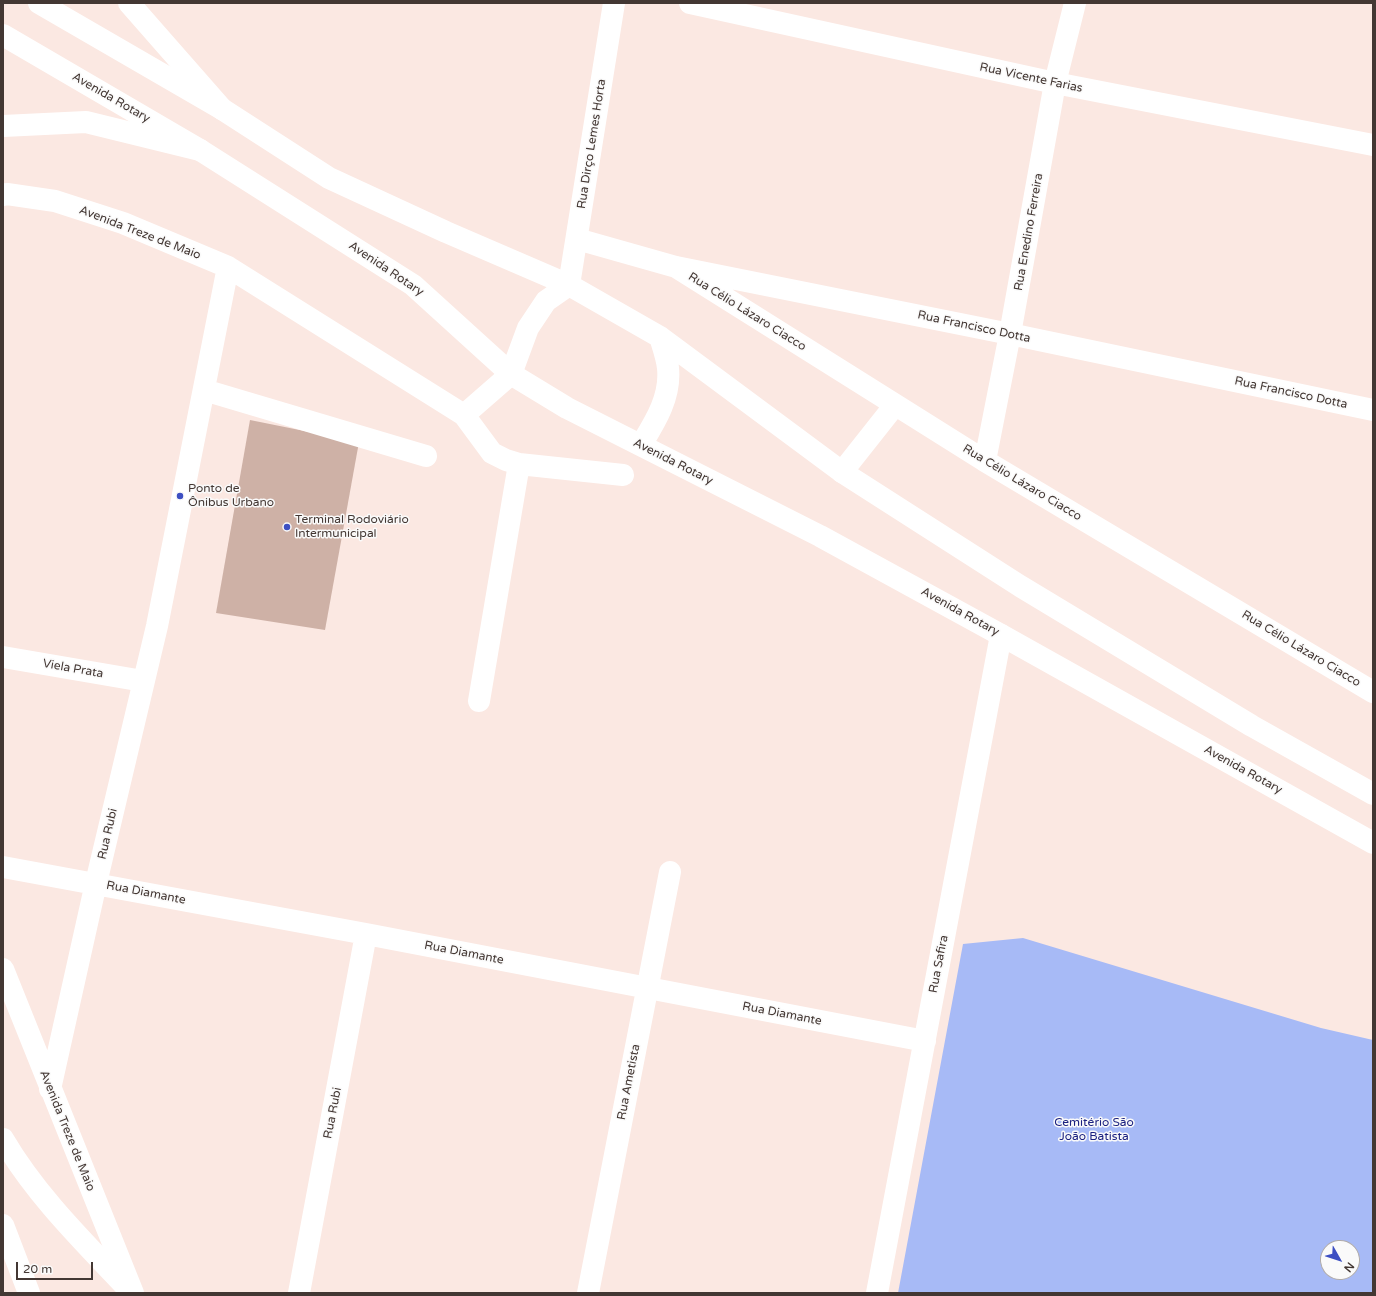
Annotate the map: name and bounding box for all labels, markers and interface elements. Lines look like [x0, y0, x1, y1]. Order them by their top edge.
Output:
street label: Rua Vicente Farias [978, 60, 1084, 96]
street label: Avenida Rotary [70, 70, 152, 126]
street label: Rua Dirço Lemes Horta [575, 78, 609, 210]
street label: Rua Enedino Ferreira [1012, 172, 1046, 292]
street label: Avenida Treze de Maio [77, 203, 203, 263]
street label: Avenida Rotary [346, 239, 426, 299]
street label: Rua Célio Lázaro Ciacco [685, 270, 809, 354]
street label: Rua Francisco Dotta [916, 308, 1032, 346]
street label: Rua Francisco Dotta [1233, 374, 1349, 412]
street label: Avenida Rotary [631, 436, 715, 488]
street label: Rua Célio Lázaro Ciacco [960, 442, 1084, 524]
place label: Ponto de Ônibus Urbano [188, 482, 274, 510]
marker: Ponto de Ônibus Urbano [175, 491, 185, 501]
place label: Terminal Rodoviário Intermunicipal [295, 513, 409, 541]
marker: Terminal Rodoviário Intermunicipal [282, 522, 292, 532]
street label: Avenida Rotary [918, 584, 1002, 640]
street label: Rua Célio Lázaro Ciacco [1239, 608, 1363, 690]
street label: Viela Prata [42, 657, 104, 681]
street label: Avenida Rotary [1201, 742, 1285, 798]
street label: Rua Rubi [95, 807, 121, 861]
street label: Rua Diamante [105, 878, 187, 908]
street label: Rua Safira [926, 934, 952, 994]
street label: Rua Diamante [423, 938, 505, 968]
street label: Rua Diamante [741, 999, 823, 1029]
street label: Rua Ametista [615, 1043, 643, 1121]
street label: Avenida Treze de Maio [36, 1068, 98, 1194]
street label: Rua Rubi [321, 1086, 345, 1140]
park label: Cemitério São João Batista [1054, 1116, 1134, 1144]
north arrow [1320, 1240, 1360, 1280]
scale bar [18, 1254, 95, 1280]
text: N [1341, 1260, 1357, 1275]
text: 20 m [23, 1262, 52, 1276]

